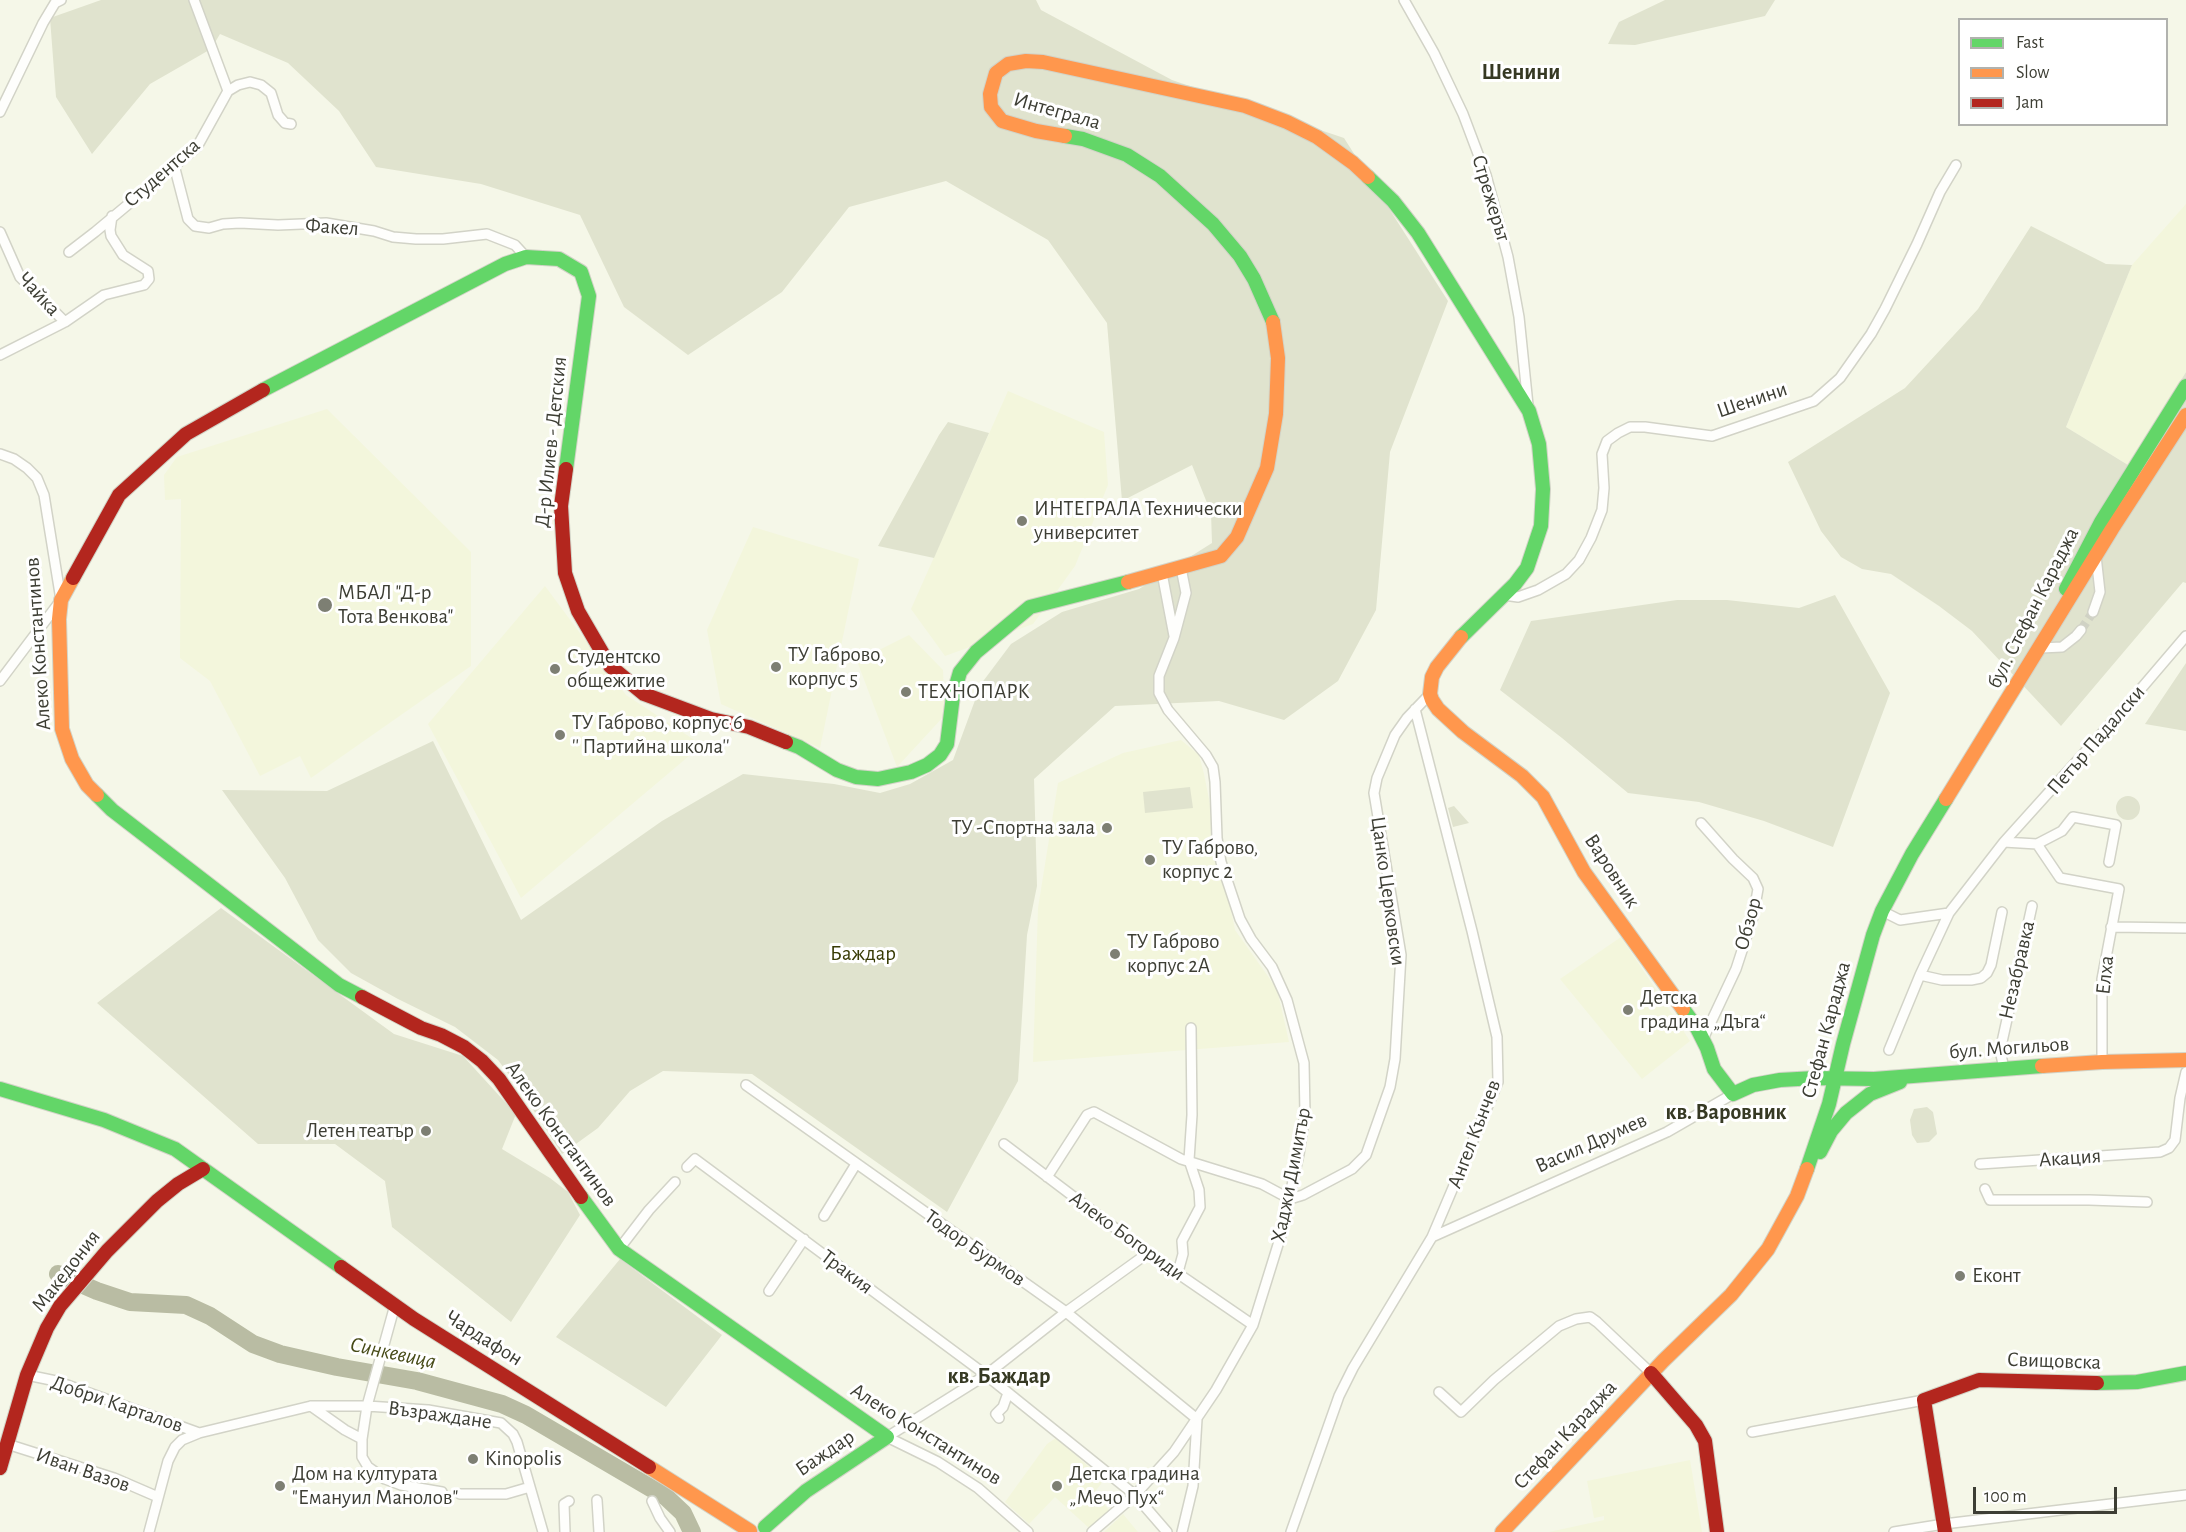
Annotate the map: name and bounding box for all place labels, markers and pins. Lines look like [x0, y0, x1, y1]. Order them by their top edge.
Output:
place label: ИНТЕГРАЛА Технически университет [1034, 496, 1243, 546]
marker: ИНТЕГРАЛА Технически университет [1015, 514, 1029, 528]
place label: МБАЛ "Д-р Тота Венкова" [338, 580, 453, 630]
marker: МБАЛ "Д-р Тота Венкова" [316, 596, 334, 614]
place label: ТУ Габрово, корпус 5 [788, 642, 884, 692]
place label: Студентско общежитие [567, 644, 665, 694]
marker: ТУ Габрово, корпус 5 [769, 660, 783, 674]
marker: Студентско общежитие [548, 662, 562, 676]
place label: ТЕХНОПАРК [918, 679, 1030, 705]
marker: ТЕХНОПАРК [899, 685, 913, 699]
place label: ТУ Габрово, корпус 6 '' Партийна школа'' [572, 710, 743, 760]
marker: ТУ Габрово, корпус 6 '' Партийна школа'' [553, 728, 567, 742]
place label: ТУ -Спортна зала [951, 815, 1095, 841]
marker: ТУ -Спортна зала [1100, 821, 1114, 835]
place label: ТУ Габрово, корпус 2 [1162, 835, 1258, 885]
marker: ТУ Габрово, корпус 2 [1143, 853, 1157, 867]
place label: ТУ Габрово корпус 2А [1127, 929, 1219, 979]
marker: ТУ Габрово корпус 2А [1108, 947, 1122, 961]
place label: Детска градина „Дъга“ [1640, 985, 1766, 1035]
marker: Детска градина „Дъга“ [1621, 1003, 1635, 1017]
place label: Летен театър [306, 1118, 414, 1144]
marker: Летен театър [419, 1124, 433, 1138]
place label: Еконт [1972, 1263, 2021, 1289]
marker: Еконт [1953, 1269, 1967, 1283]
place label: Kinopolis [485, 1446, 562, 1472]
marker: Kinopolis [466, 1452, 480, 1466]
place label: Дом на културата "Емануил Манолов" [292, 1461, 458, 1511]
place label: Детска градина „Мечо Пух“ [1069, 1461, 1200, 1511]
marker: Дом на културата "Емануил Манолов" [273, 1479, 287, 1493]
marker: Детска градина „Мечо Пух“ [1050, 1479, 1064, 1493]

